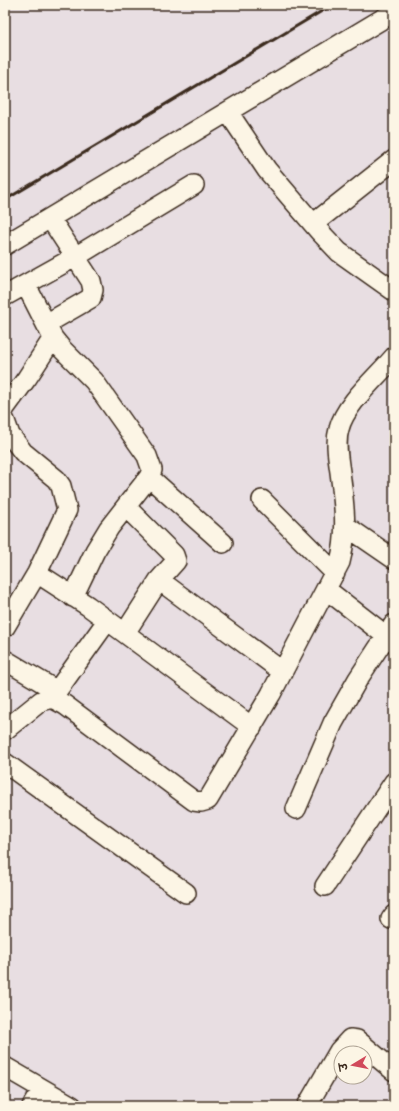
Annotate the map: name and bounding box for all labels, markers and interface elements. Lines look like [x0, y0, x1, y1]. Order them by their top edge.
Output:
north arrow [333, 1045, 373, 1085]
text: उ [335, 1060, 351, 1073]

